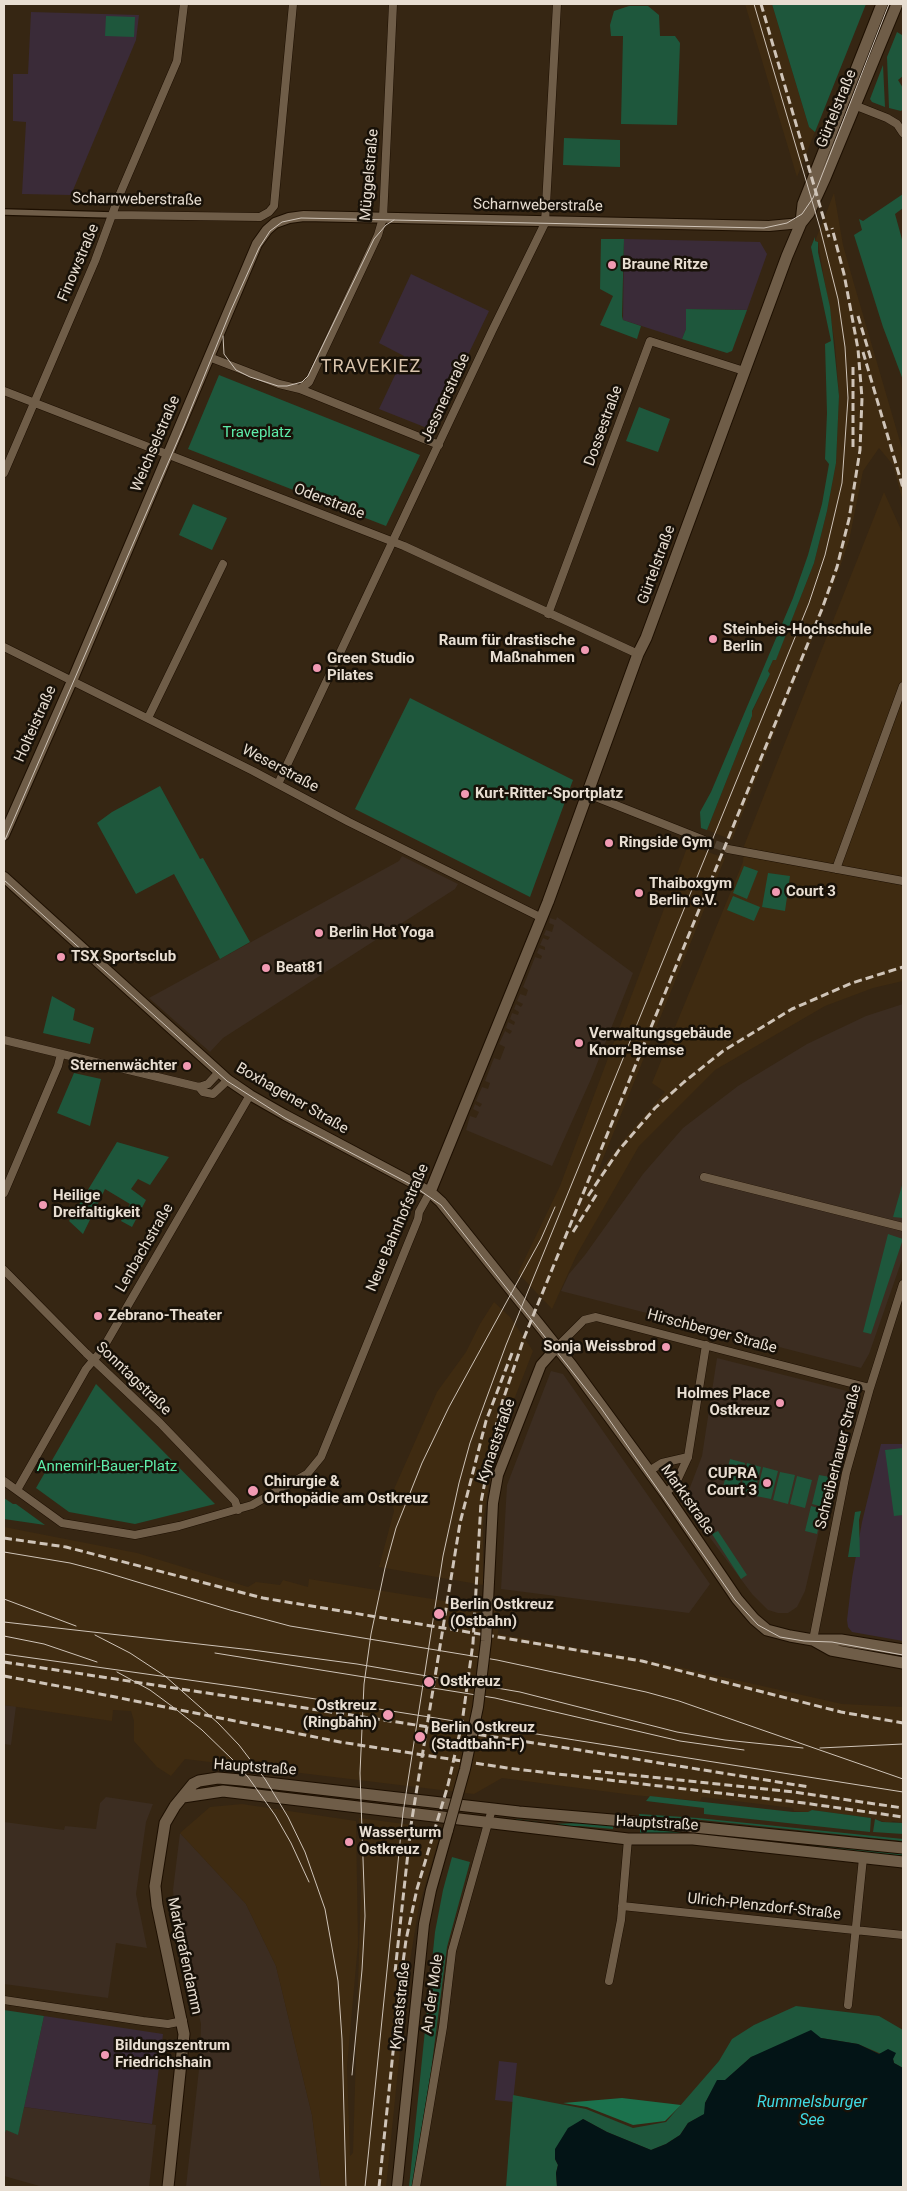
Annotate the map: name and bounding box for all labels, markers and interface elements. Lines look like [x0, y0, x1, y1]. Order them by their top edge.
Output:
street label: Gürtelstraße [813, 67, 861, 151]
street label: Müggelstraße [357, 128, 383, 222]
street label: Scharnweberstraße [72, 190, 202, 210]
street label: Scharnweberstraße [473, 196, 603, 216]
street label: Finowstraße [55, 222, 103, 304]
place label: Braune Ritze [622, 256, 708, 274]
marker: Braune Ritze [606, 259, 618, 271]
street label: Jessnerstraße [418, 351, 474, 445]
district label: TRAVEKIEZ [320, 356, 422, 378]
street label: Dossestraße [581, 383, 627, 469]
street label: Weichselstraße [128, 393, 184, 495]
park label: Traveplatz [223, 424, 291, 442]
street label: Oderstraße [291, 480, 367, 524]
street label: Gürtelstraße [634, 523, 680, 607]
place label: Steinbeis-Hochschule Berlin [723, 621, 872, 656]
place label: Raum für drastische Maßnahmen [439, 632, 575, 667]
marker: Steinbeis-Hochschule Berlin [707, 633, 719, 645]
marker: Raum für drastische Maßnahmen [579, 644, 591, 656]
place label: Green Studio Pilates [327, 650, 415, 685]
marker: Green Studio Pilates [311, 662, 323, 674]
street label: Holteistraße [11, 683, 61, 765]
street label: Weserstraße [239, 741, 321, 797]
place label: Kurt-Ritter-Sportplatz [475, 785, 623, 803]
marker: Kurt-Ritter-Sportplatz [459, 788, 471, 800]
place label: Ringside Gym [619, 834, 712, 852]
marker: Ringside Gym [603, 837, 615, 849]
place label: Thaiboxgym Berlin e.V. [649, 875, 732, 910]
place label: Court 3 [786, 883, 836, 901]
marker: Court 3 [770, 886, 782, 898]
marker: Thaiboxgym Berlin e.V. [633, 887, 645, 899]
place label: Berlin Hot Yoga [329, 924, 434, 942]
marker: Berlin Hot Yoga [313, 927, 325, 939]
place label: TSX Sportsclub [71, 948, 176, 966]
marker: TSX Sportsclub [55, 951, 67, 963]
place label: Beat81 [276, 959, 324, 977]
marker: Beat81 [260, 962, 272, 974]
place label: Verwaltungsgebäude Knorr-Bremse [589, 1025, 731, 1060]
marker: Verwaltungsgebäude Knorr-Bremse [573, 1037, 585, 1049]
place label: Sternenwächter [70, 1057, 177, 1075]
marker: Sternenwächter [181, 1060, 193, 1072]
street label: Boxhagener Straße [233, 1060, 351, 1138]
street label: Neue Bahnhofstraße [363, 1161, 433, 1295]
place label: Heilige Dreifaltigkeit [53, 1187, 140, 1222]
marker: Heilige Dreifaltigkeit [37, 1199, 49, 1211]
street label: Lenbachstraße [112, 1200, 178, 1296]
street label: Hirschberger Straße [645, 1306, 779, 1358]
place label: Zebrano-Theater [108, 1307, 222, 1325]
marker: Zebrano-Theater [92, 1310, 104, 1322]
street label: Sonntagstraße [92, 1338, 174, 1420]
place label: Sonja Weissbrod [543, 1338, 656, 1356]
marker: Sonja Weissbrod [660, 1341, 672, 1353]
street label: Schreiberhauer Straße [812, 1383, 866, 1531]
place label: Holmes Place Ostkreuz [677, 1385, 770, 1420]
street label: Kynaststraße [474, 1397, 520, 1485]
marker: Holmes Place Ostkreuz [774, 1397, 786, 1409]
park label: Annemirl-Bauer-Platz [37, 1458, 177, 1476]
street label: Marktstraße [656, 1462, 718, 1538]
place label: CUPRA Court 3 [707, 1465, 757, 1500]
place label: Chirurgie & Orthopädie am Ostkreuz [264, 1473, 428, 1508]
marker: CUPRA Court 3 [761, 1477, 773, 1489]
marker: Chirurgie & Orthopädie am Ostkreuz [246, 1484, 260, 1498]
place label: Berlin Ostkreuz (Ostbahn) [450, 1596, 554, 1631]
marker: Berlin Ostkreuz (Ostbahn) [432, 1607, 446, 1621]
place label: Ostkreuz [440, 1673, 501, 1691]
marker: Ostkreuz [422, 1675, 436, 1689]
place label: Ostkreuz (Ringbahn) [303, 1697, 377, 1732]
marker: Ostkreuz (Ringbahn) [381, 1708, 395, 1722]
place label: Berlin Ostkreuz (Stadtbahn-F) [431, 1719, 535, 1754]
marker: Berlin Ostkreuz (Stadtbahn-F) [413, 1730, 427, 1744]
street label: Hauptstraße [213, 1756, 297, 1780]
street label: Hauptstraße [615, 1813, 699, 1835]
place label: Wasserturm Ostkreuz [359, 1824, 441, 1859]
marker: Wasserturm Ostkreuz [343, 1836, 355, 1848]
street label: Ulrich-Plenzdorf-Straße [686, 1890, 842, 1924]
street label: Markgrafendamm [163, 1896, 205, 2016]
street label: An der Mole [419, 1953, 447, 2035]
street label: Kynaststraße [387, 1961, 415, 2051]
place label: Bildungszentrum Friedrichshain [115, 2037, 230, 2072]
marker: Bildungszentrum Friedrichshain [99, 2049, 111, 2061]
water label: Rummelsburger See [757, 2093, 867, 2131]

